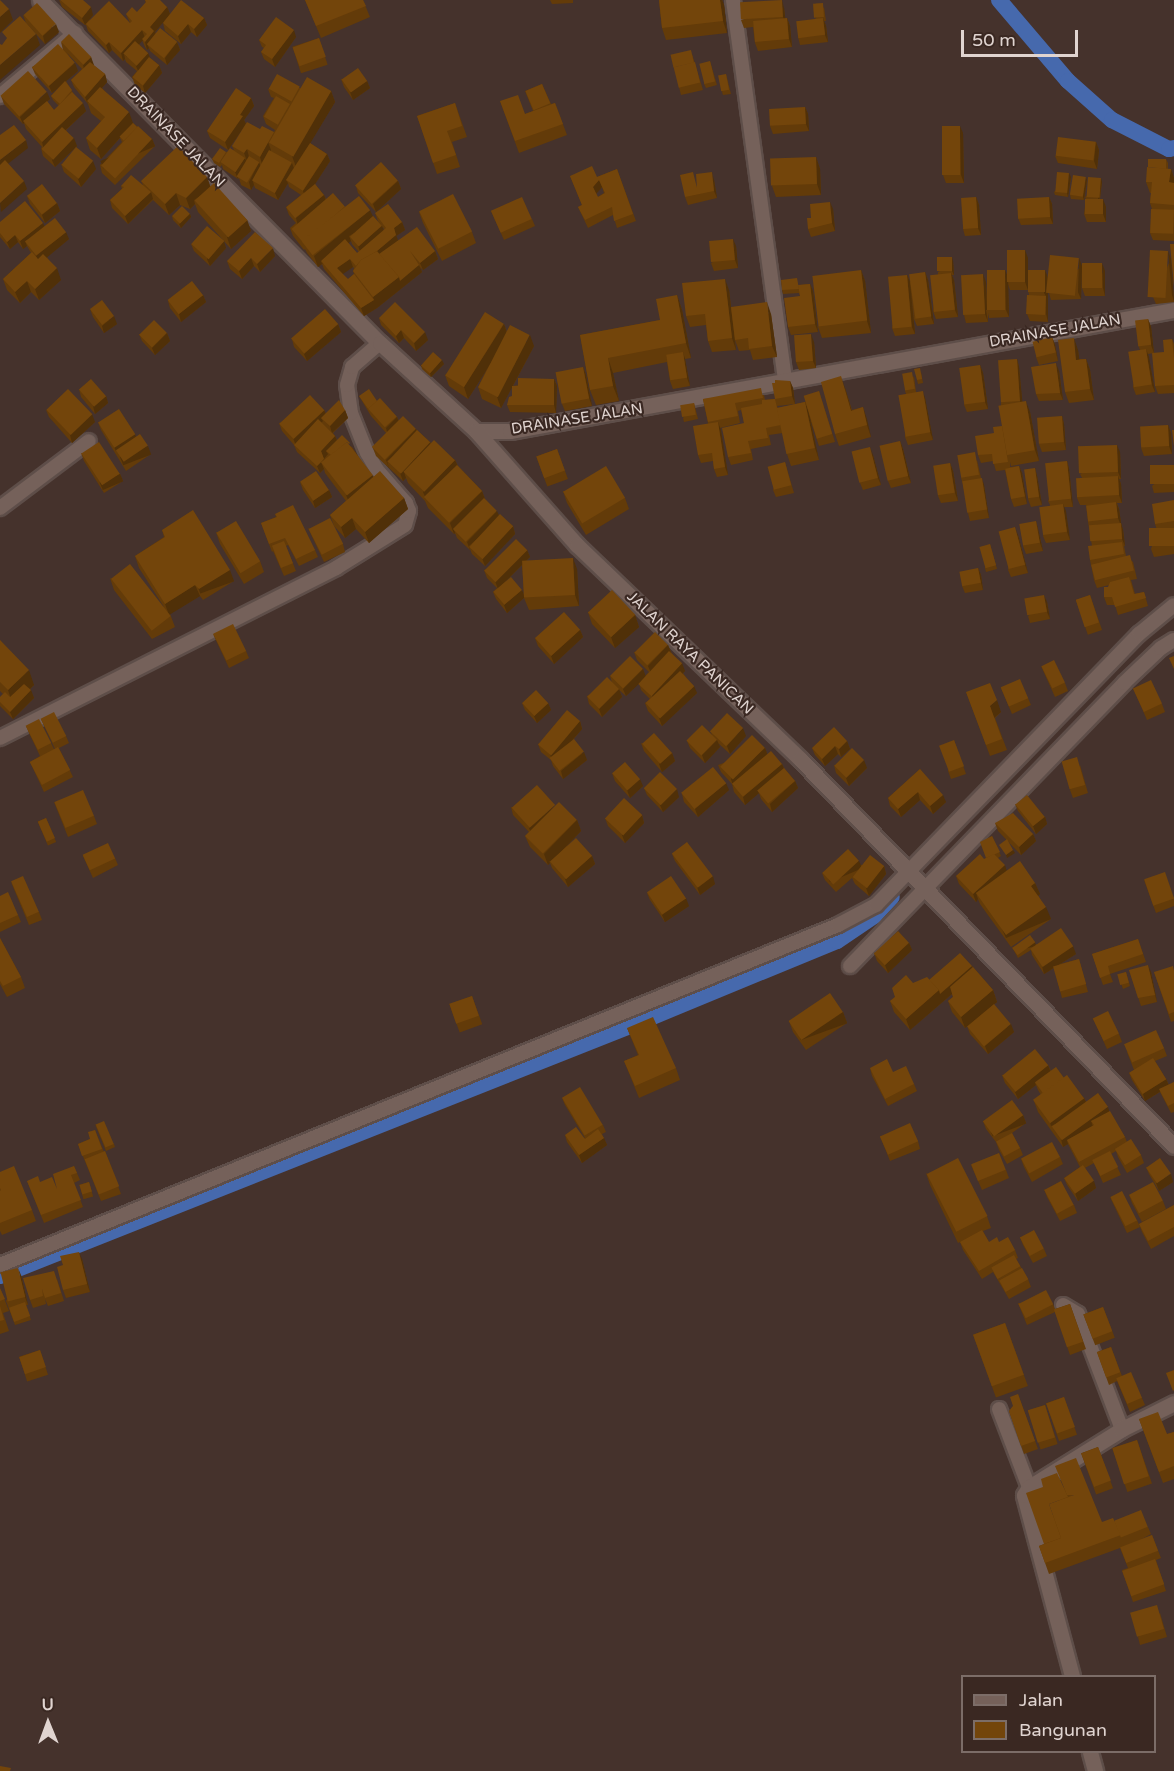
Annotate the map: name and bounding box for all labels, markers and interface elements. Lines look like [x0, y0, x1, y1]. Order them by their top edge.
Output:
scale bar [964, 18, 1081, 56]
text: 50 m [972, 29, 1016, 51]
street label: DRAINASE JALAN [123, 83, 229, 191]
street label: DRAINASE JALAN [988, 311, 1122, 351]
street label: DRAINASE JALAN [510, 400, 644, 438]
street label: JALAN RAYA PANICAN [623, 588, 757, 718]
legend [961, 1675, 1156, 1753]
text: Jalan [1019, 1689, 1063, 1711]
north arrow [18, 1693, 78, 1753]
text: U [41, 1695, 54, 1715]
text: Bangunan [1019, 1719, 1107, 1741]

